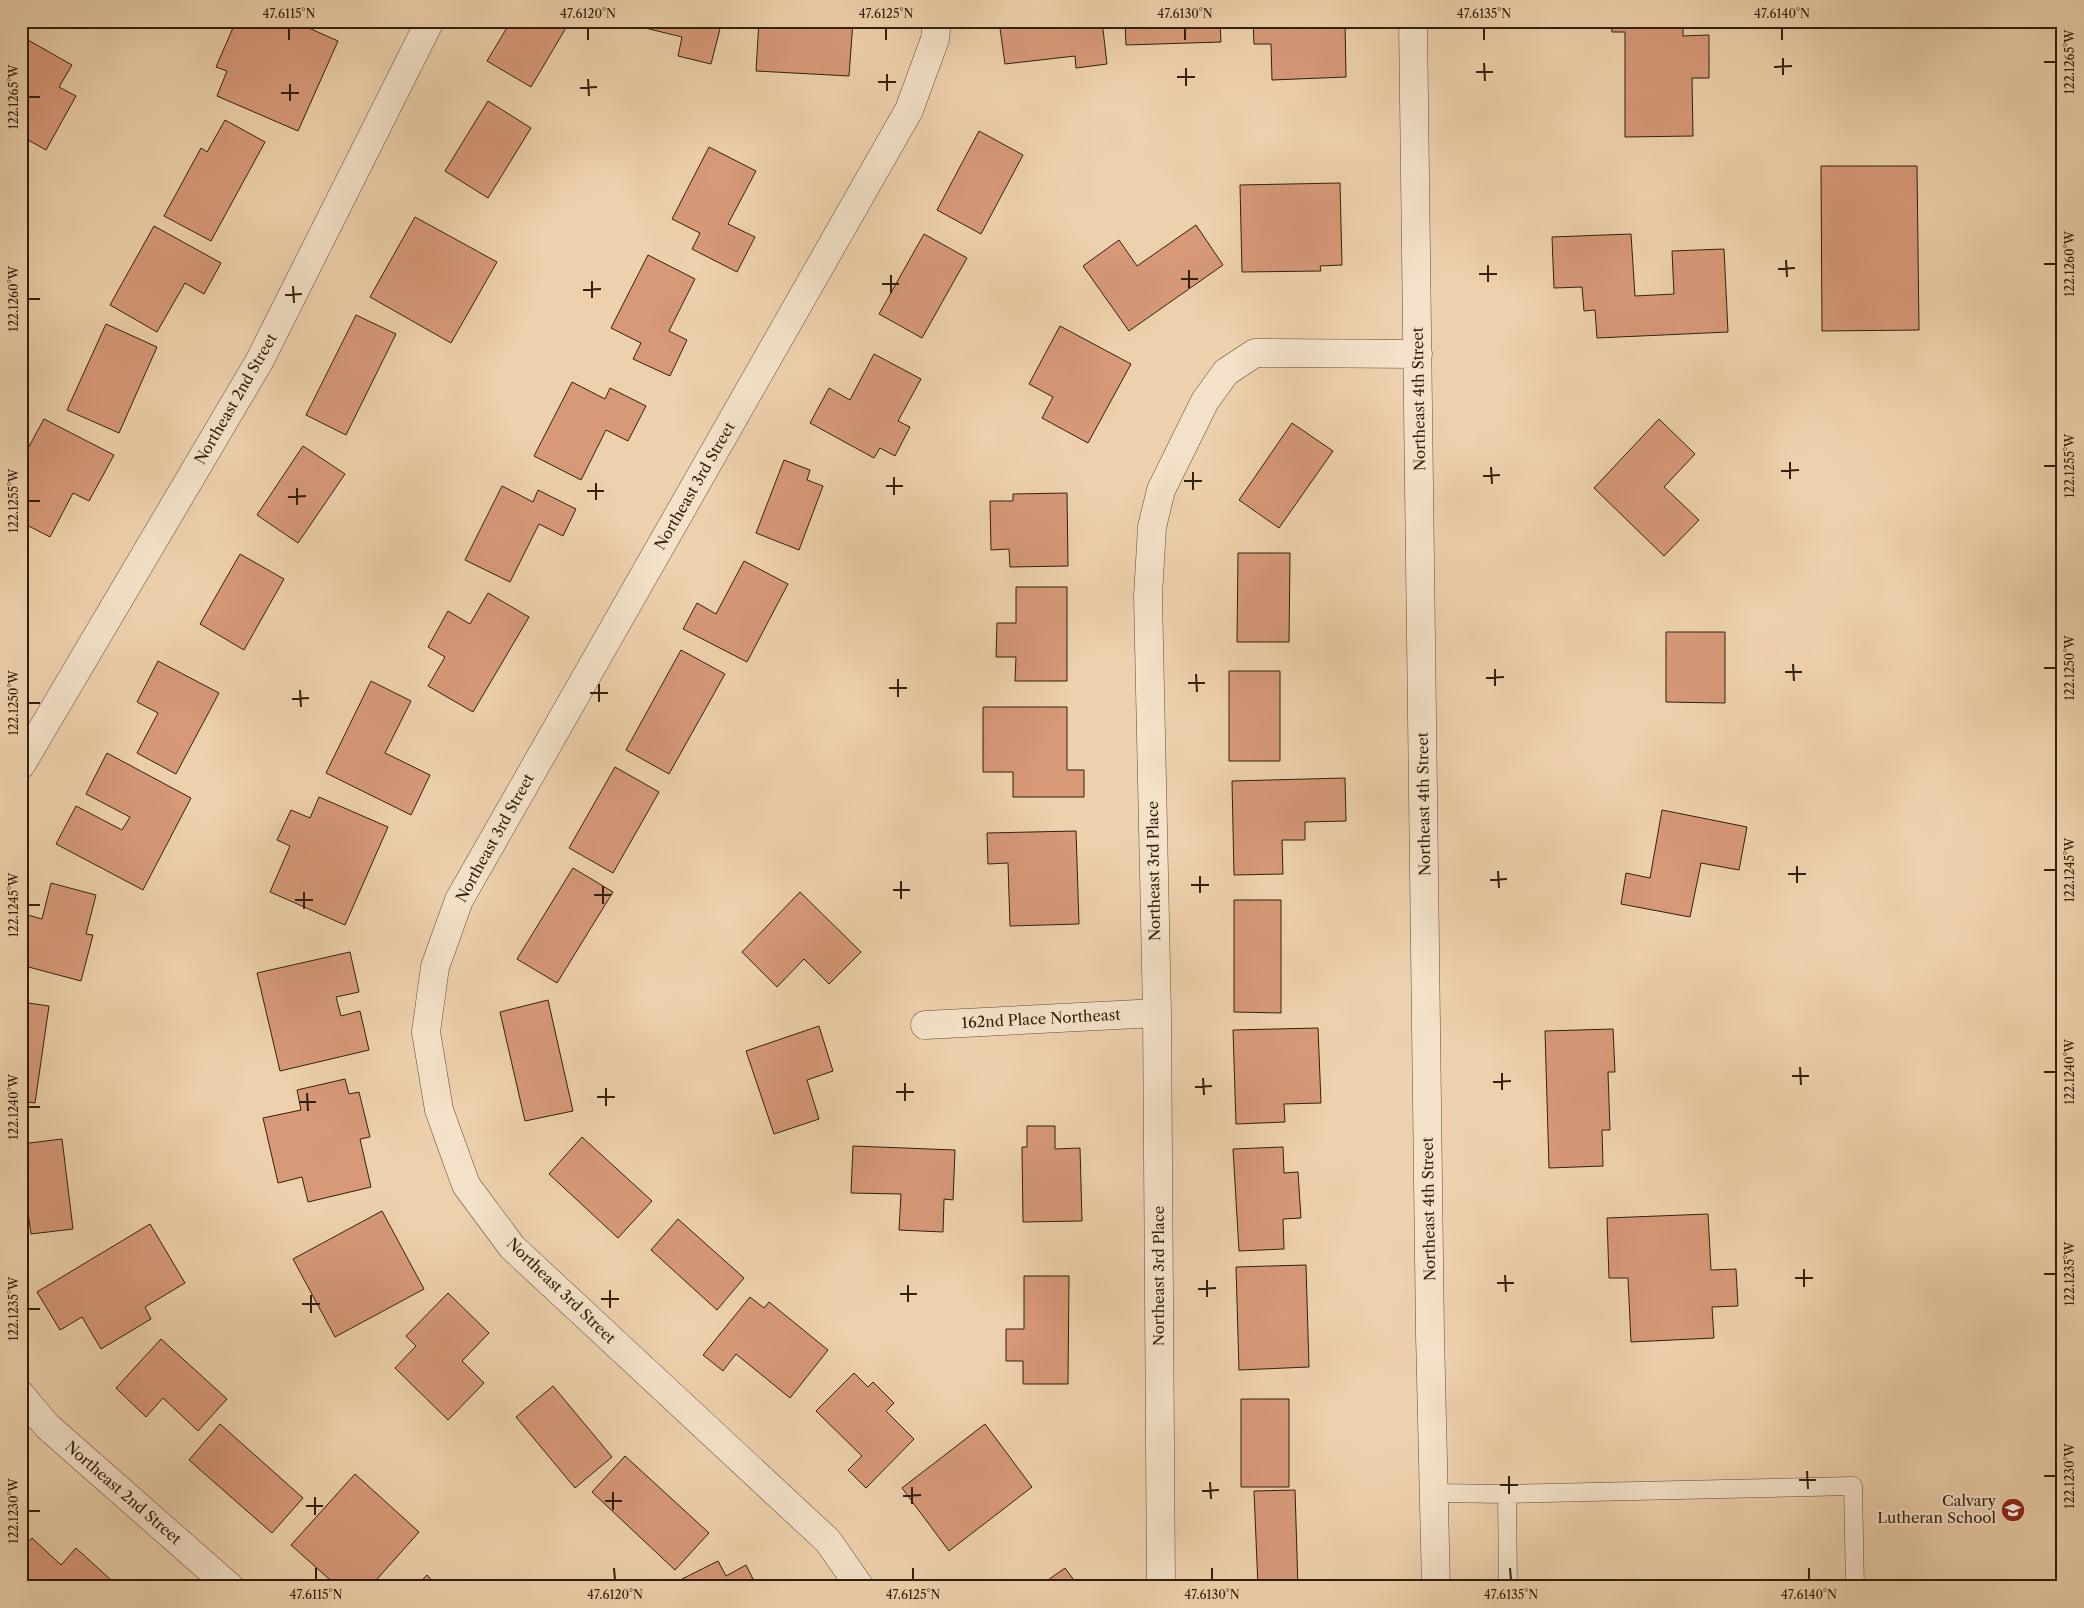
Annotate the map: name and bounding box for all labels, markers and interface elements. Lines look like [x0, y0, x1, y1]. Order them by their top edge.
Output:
text: 47.6115°N [263, 6, 316, 21]
text: 47.6120°N [560, 6, 616, 21]
text: 47.6125°N [859, 6, 913, 21]
text: 47.6130°N [1157, 6, 1213, 21]
text: 47.6135°N [1457, 6, 1511, 21]
text: 47.6140°N [1754, 6, 1810, 21]
text: 122.1265°W [2062, 29, 2077, 94]
text: 122.1265°W [6, 64, 21, 129]
text: 122.1260°W [2062, 230, 2077, 297]
text: 122.1260°W [6, 265, 21, 332]
street label: Northeast 4th Street [1408, 326, 1429, 471]
street label: Northeast 2nd Street [190, 329, 281, 468]
street label: Northeast 3rd Street [650, 418, 739, 553]
text: 122.1255°W [2062, 433, 2077, 498]
text: 122.1255°W [6, 468, 21, 533]
text: 122.1250°W [2062, 635, 2077, 701]
text: 122.1250°W [6, 670, 21, 736]
street label: Northeast 4th Street [1413, 731, 1434, 876]
street label: Northeast 3rd Street [451, 769, 538, 905]
street label: Northeast 3rd Place [1143, 801, 1164, 941]
text: 122.1245°W [2062, 837, 2077, 902]
text: 122.1245°W [6, 872, 21, 937]
street label: 162nd Place Northeast [961, 1005, 1122, 1032]
text: 122.1240°W [2062, 1038, 2077, 1105]
text: 122.1240°W [6, 1073, 21, 1140]
street label: Northeast 4th Street [1418, 1136, 1439, 1281]
street label: Northeast 3rd Place [1149, 1206, 1168, 1346]
street label: Northeast 3rd Street [503, 1234, 620, 1348]
text: 122.1235°W [2062, 1241, 2077, 1306]
text: 122.1235°W [6, 1276, 21, 1341]
street label: Northeast 2nd Street [61, 1437, 186, 1549]
text: 122.1230°W [2062, 1442, 2077, 1509]
text: 122.1230°W [6, 1477, 21, 1544]
place label: Calvary Lutheran School [1877, 1491, 1997, 1527]
school or university icon: Calvary Lutheran School [2000, 1497, 2026, 1523]
text: 47.6115°N [290, 1587, 343, 1602]
text: 47.6120°N [587, 1587, 643, 1602]
text: 47.6125°N [886, 1587, 940, 1602]
text: 47.6130°N [1184, 1587, 1240, 1602]
text: 47.6135°N [1484, 1587, 1538, 1602]
text: 47.6140°N [1781, 1587, 1837, 1602]

